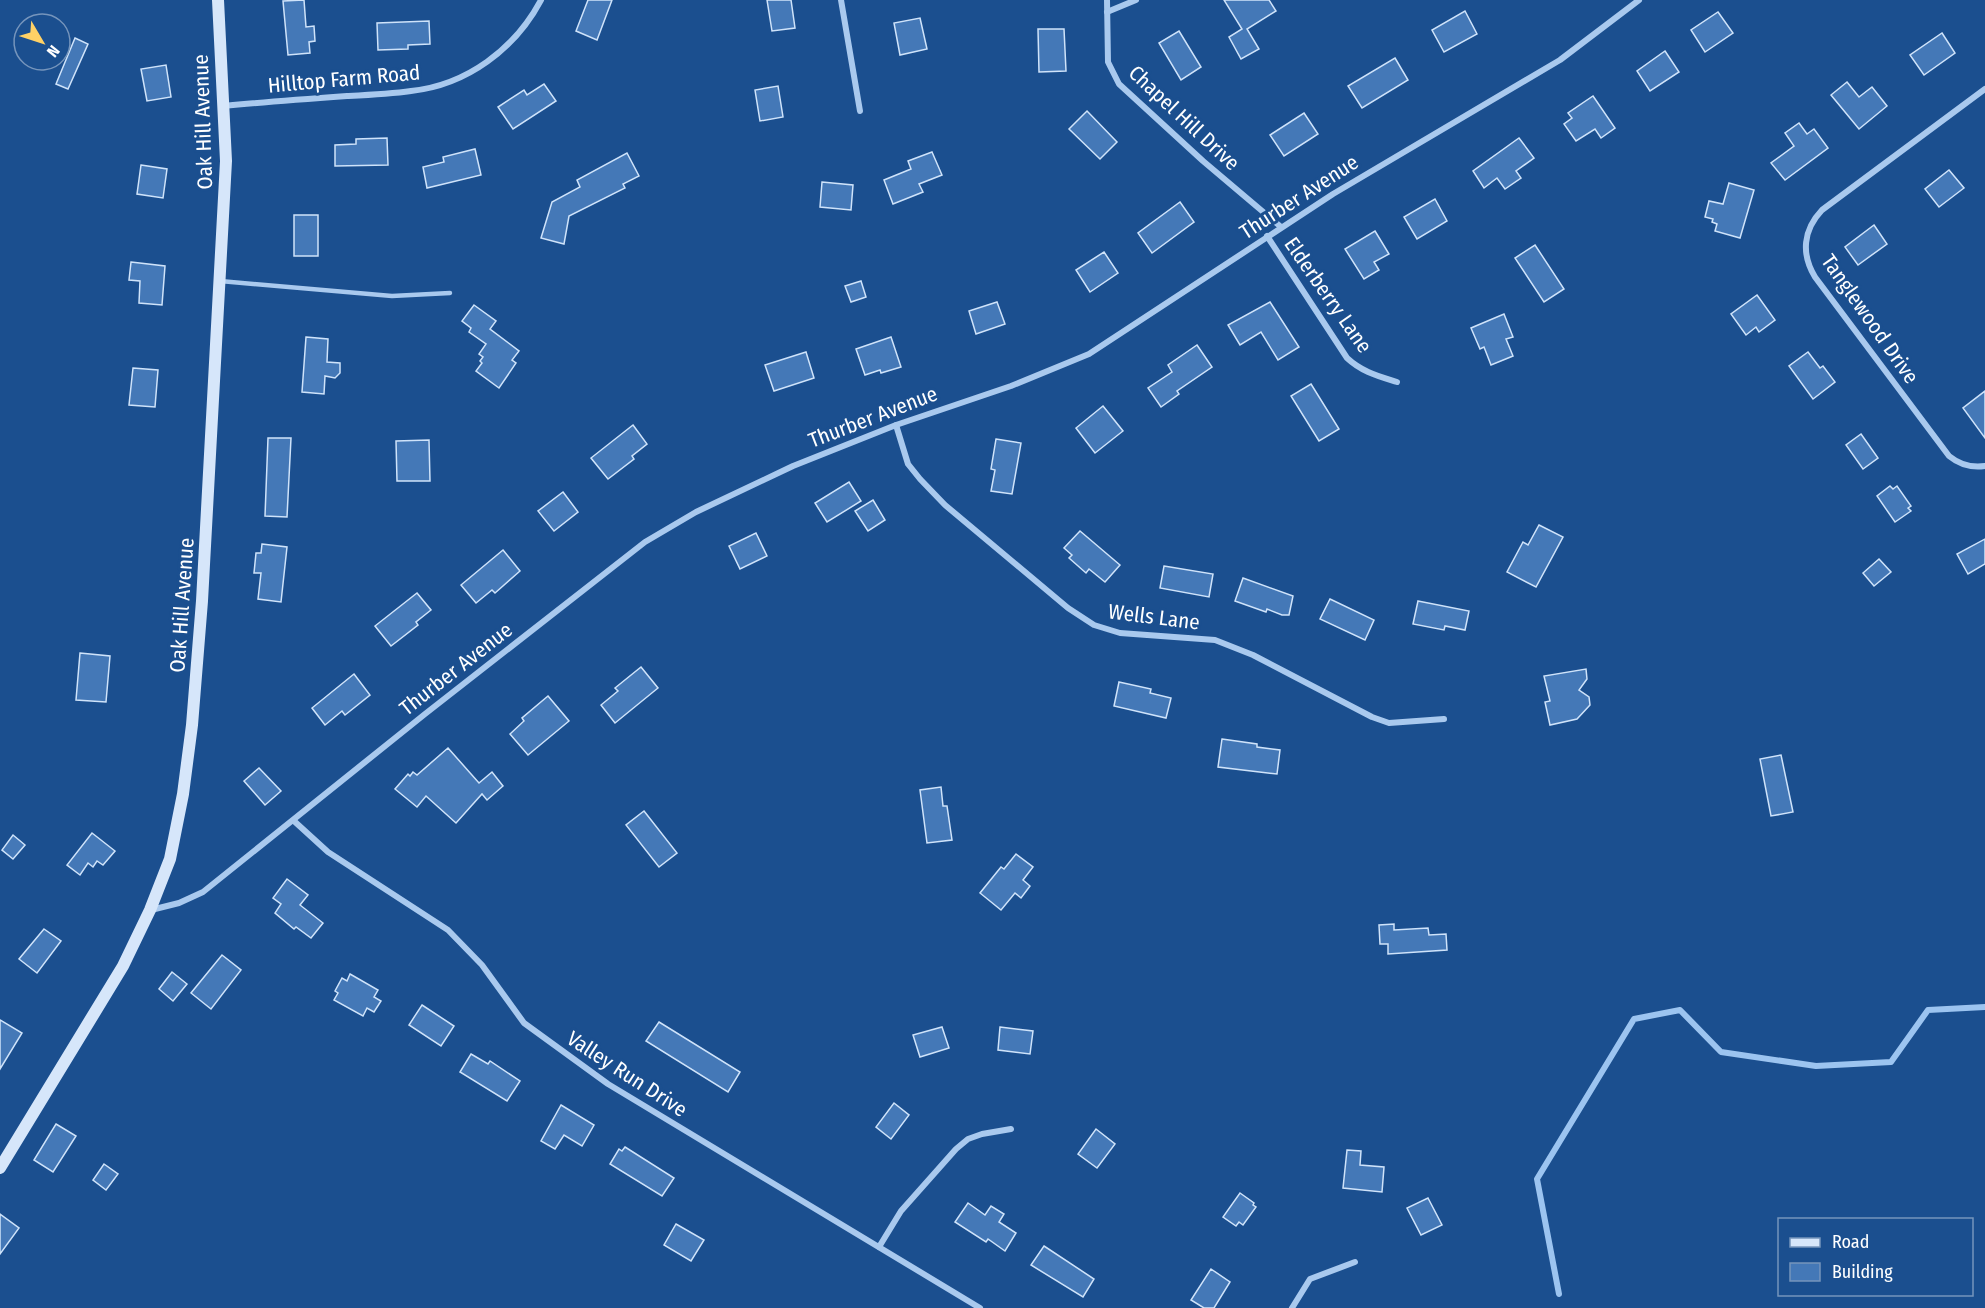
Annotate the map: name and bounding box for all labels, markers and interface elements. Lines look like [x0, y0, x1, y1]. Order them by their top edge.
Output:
north arrow [12, 12, 72, 72]
text: N [43, 41, 64, 61]
street label: Oak Hill Avenue [188, 54, 218, 190]
street label: Hilltop Farm Road [267, 59, 421, 99]
street label: Chapel Hill Drive [1123, 60, 1245, 176]
street label: Thurber Avenue [1235, 149, 1363, 245]
street label: Elderberry Lane [1278, 232, 1378, 358]
street label: Tanglewood Drive [1816, 249, 1924, 389]
street label: Thurber Avenue [805, 380, 941, 454]
street label: Oak Hill Avenue [164, 537, 200, 673]
street label: Wells Lane [1107, 599, 1201, 635]
street label: Thurber Avenue [394, 617, 518, 721]
street label: Valley Run Drive [562, 1025, 692, 1123]
legend [1778, 1218, 1973, 1296]
text: Road [1832, 1231, 1869, 1253]
text: Building [1832, 1261, 1893, 1283]

